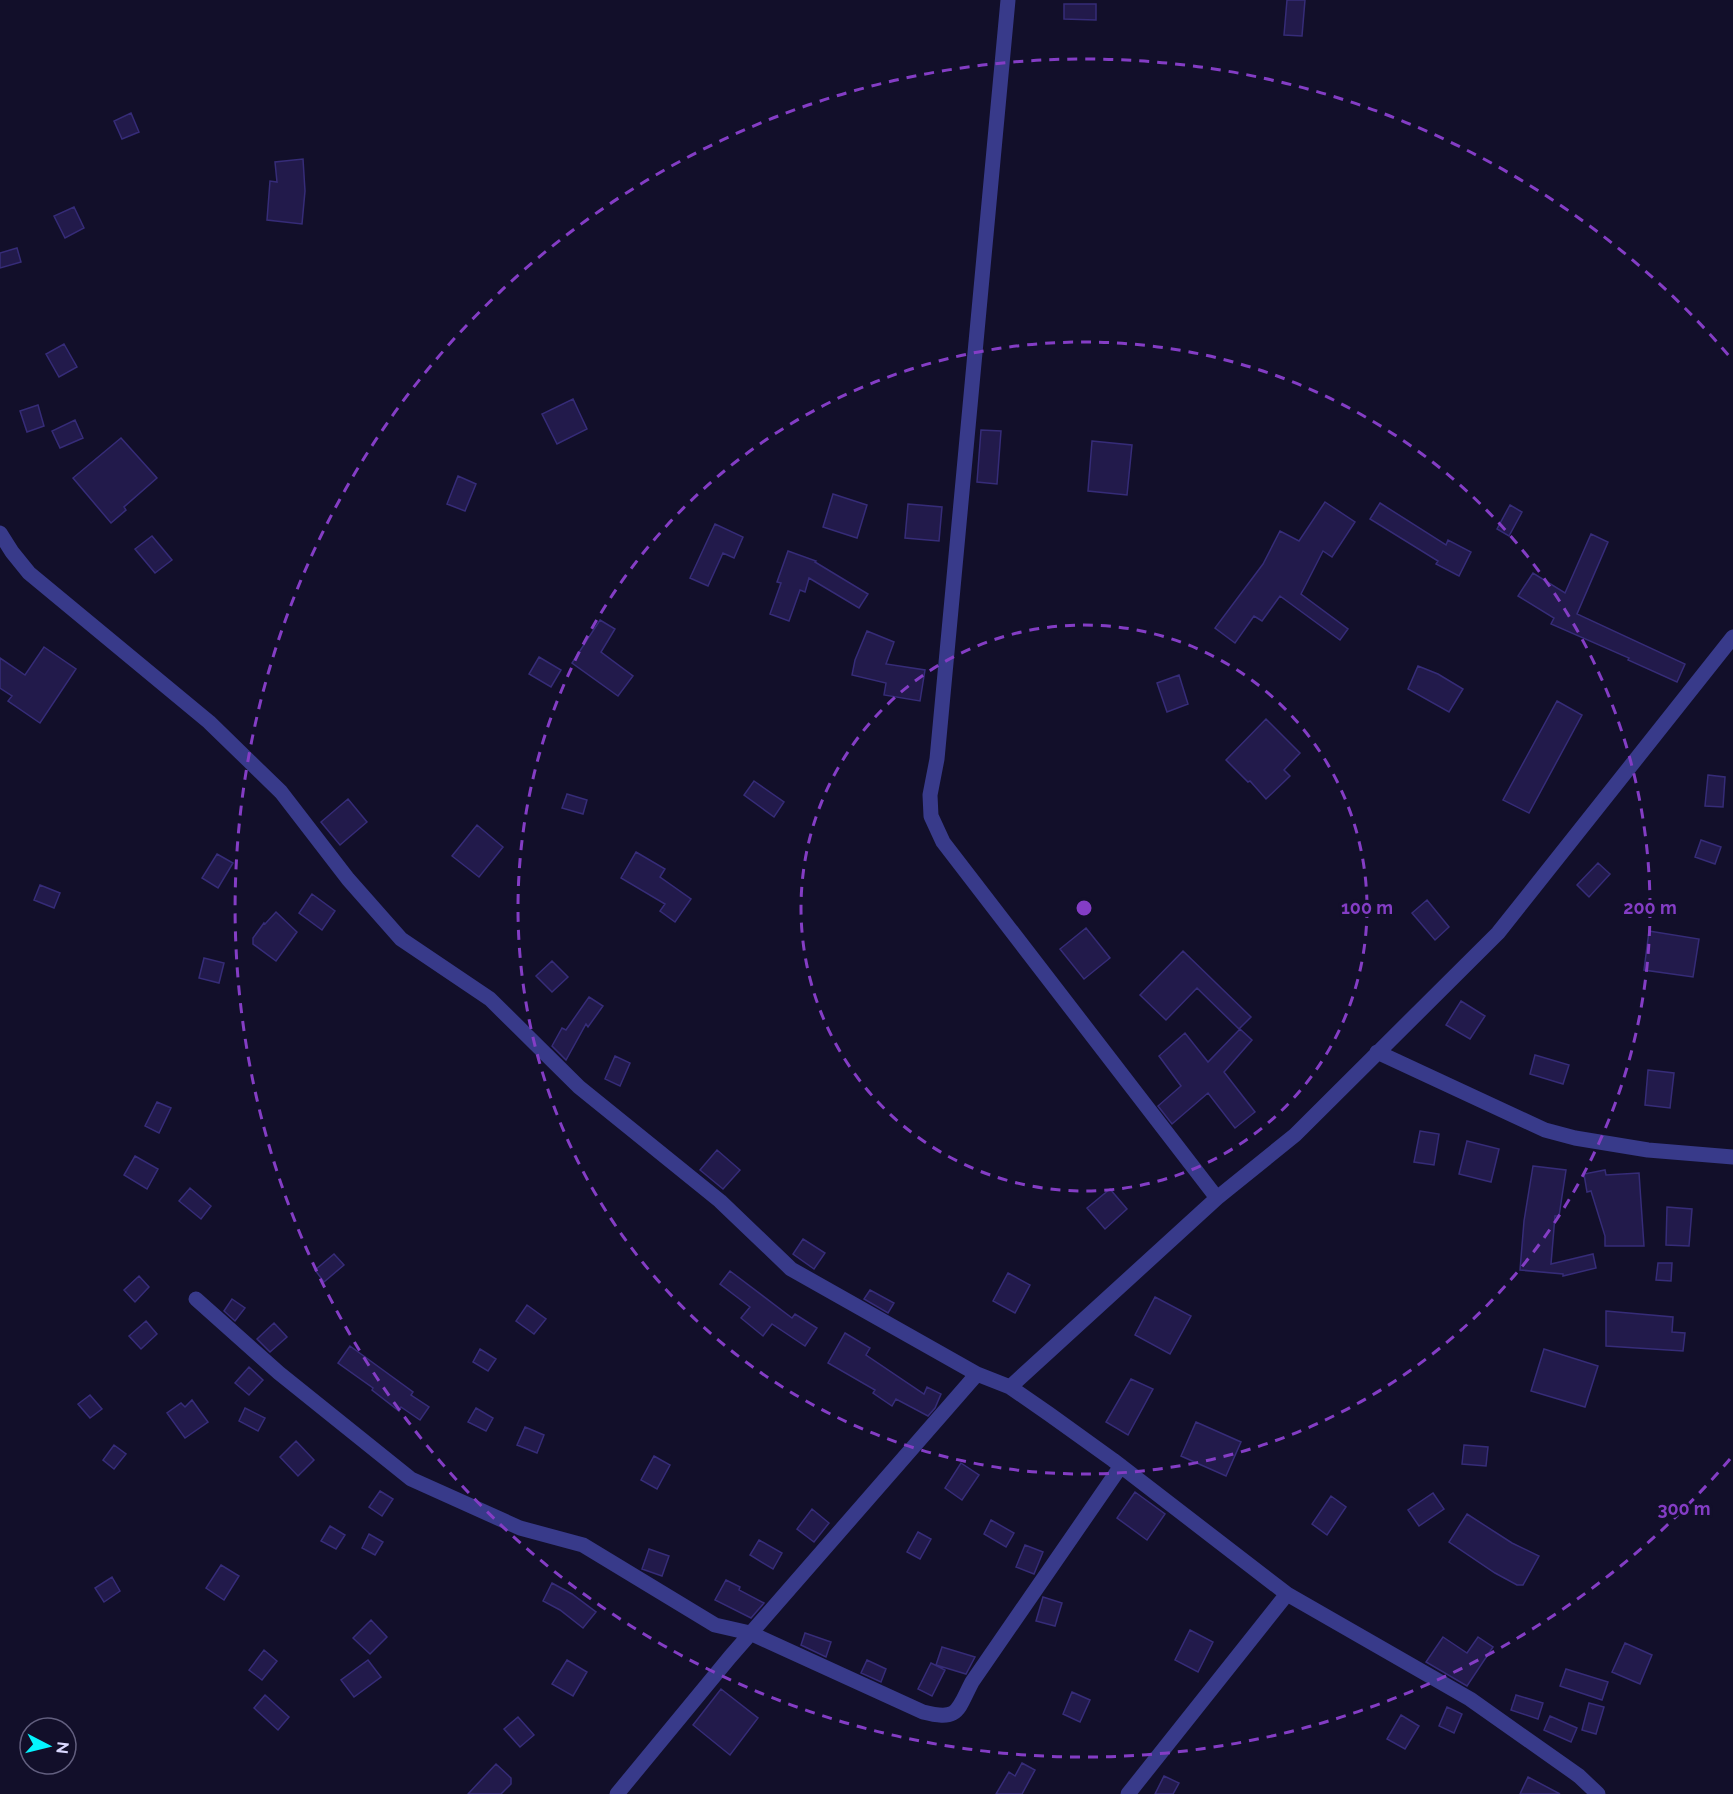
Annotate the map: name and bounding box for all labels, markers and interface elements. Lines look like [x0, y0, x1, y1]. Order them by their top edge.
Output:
text: 100 m [1341, 897, 1393, 918]
text: 200 m [1623, 897, 1677, 918]
centre of rings [1074, 898, 1094, 918]
text: 300 m [1657, 1498, 1711, 1519]
north arrow [18, 1716, 78, 1776]
text: N [52, 1741, 73, 1755]

